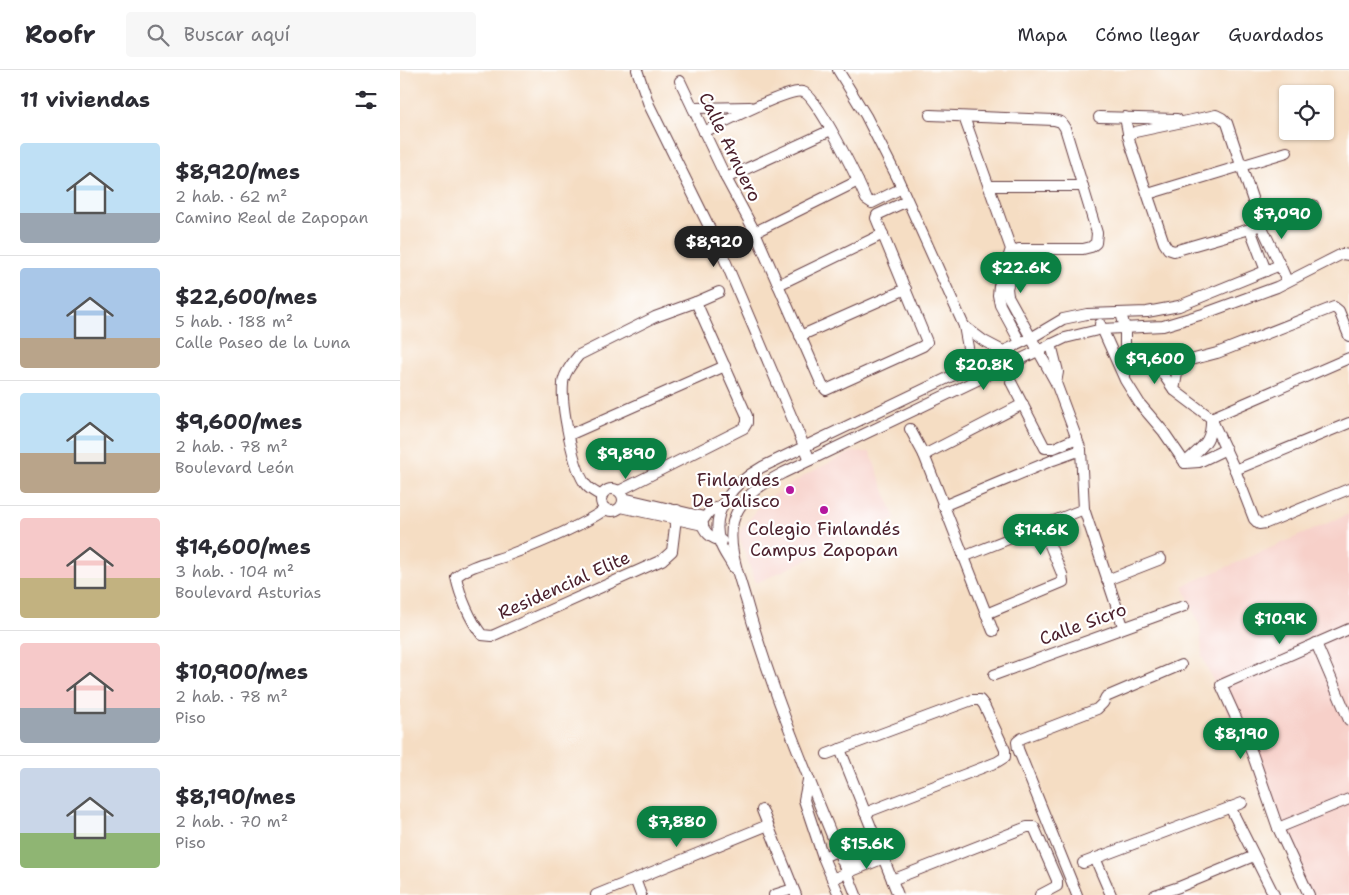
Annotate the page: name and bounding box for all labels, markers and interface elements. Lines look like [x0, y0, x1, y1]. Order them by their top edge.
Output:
search box [126, 12, 476, 57]
text: Roofr [25, 19, 96, 51]
icon: search [144, 21, 172, 49]
text: Buscar aquí [184, 22, 290, 47]
text: Mapa [1017, 23, 1067, 47]
text: Cómo llegar [1095, 23, 1200, 47]
text: Guardados [1228, 23, 1324, 47]
map controls [1279, 85, 1334, 140]
button: locate [1279, 85, 1334, 140]
text: 11 viviendas [20, 86, 150, 114]
icon: filters [352, 86, 380, 114]
street label: Calle Arnuero [693, 88, 767, 206]
text: $8,920/mes [175, 158, 300, 186]
icon: home [60, 163, 120, 223]
text: 2 hab. · 62 m² [175, 186, 287, 207]
pin: $7,090 [1241, 198, 1323, 240]
text: $7,090 [1253, 203, 1311, 224]
text: Camino Real de Zapopan [175, 207, 368, 228]
pin: $8,920 [673, 226, 755, 268]
text: $8,920 [685, 231, 743, 252]
pin: $22.6K [980, 252, 1062, 294]
text: $22.6K [991, 257, 1051, 278]
text: $22,600/mes [175, 283, 317, 311]
icon: home [60, 288, 120, 348]
text: 5 hab. · 188 m² [175, 311, 293, 332]
text: Calle Paseo de la Luna [175, 332, 350, 353]
pin: $9,600 [1114, 342, 1196, 385]
pin: $20.8K [943, 348, 1025, 391]
text: $9,600 [1126, 348, 1184, 369]
text: $20.8K [955, 354, 1013, 375]
text: $9,600/mes [175, 408, 302, 436]
icon: home [60, 413, 120, 473]
text: 2 hab. · 78 m² [175, 436, 288, 457]
pin: $9,890 [585, 438, 667, 480]
text: $9,890 [597, 443, 655, 464]
text: Boulevard León [175, 457, 294, 478]
place label: Finlandes De Jalisco [692, 468, 780, 513]
marker: Finlandes De Jalisco [784, 484, 796, 496]
marker: Colegio Finlandés Campus Zapopan [818, 504, 830, 516]
pin: $14.6K [1000, 514, 1082, 556]
place label: Colegio Finlandés Campus Zapopan [748, 517, 900, 562]
text: $14.6K [1014, 519, 1068, 540]
text: $14,600/mes [175, 533, 311, 561]
icon: home [60, 538, 120, 598]
street label: Residencial Elite [494, 545, 634, 625]
text: 3 hab. · 104 m² [175, 561, 294, 582]
text: Boulevard Asturias [175, 582, 321, 603]
street label: Calle Sicro [1036, 597, 1130, 651]
pin: $10.9K [1239, 602, 1321, 645]
text: $10.9K [1254, 608, 1306, 629]
text: $10,900/mes [175, 658, 308, 686]
icon: home [60, 663, 120, 723]
text: 2 hab. · 78 m² [175, 686, 288, 707]
text: Piso [175, 707, 206, 728]
pin: $8,190 [1200, 718, 1282, 760]
text: $8,190 [1214, 723, 1268, 744]
text: $8,190/mes [175, 783, 296, 811]
icon: home [60, 788, 120, 848]
pin: $7,880 [636, 806, 718, 848]
text: 2 hab. · 70 m² [175, 811, 288, 832]
text: $7,880 [648, 811, 706, 832]
pin: $15.6K [826, 828, 908, 870]
text: Piso [175, 832, 206, 853]
text: $15.6K [840, 833, 894, 854]

